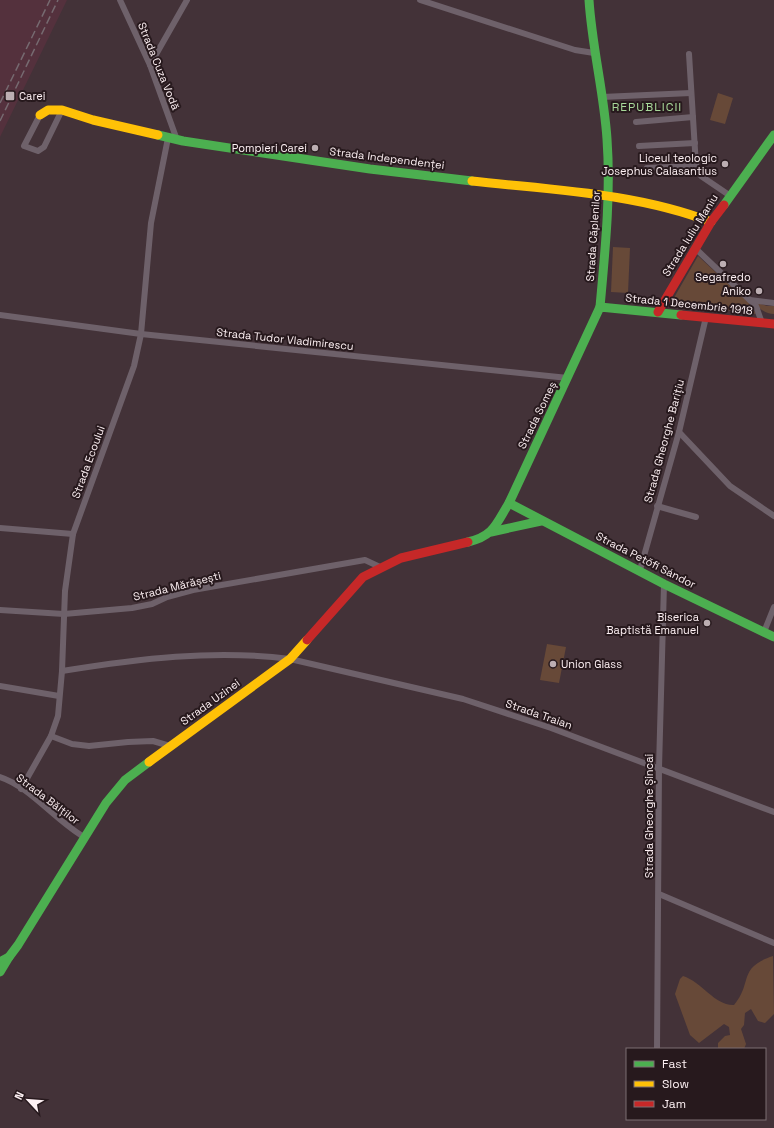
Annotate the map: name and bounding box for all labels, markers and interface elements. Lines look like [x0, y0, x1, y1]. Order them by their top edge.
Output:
street label: Strada Cuza Vodă [135, 20, 183, 112]
place label: Carei [19, 89, 46, 103]
marker: Carei [4, 90, 16, 102]
district label: REPUBLICII [612, 99, 682, 115]
place label: Pompieri Carei [232, 141, 307, 155]
marker: Pompieri Carei [310, 143, 320, 153]
street label: Strada Independenței [329, 144, 446, 172]
place label: Liceul teologic Josephus Calasantius [601, 151, 717, 178]
marker: Liceul teologic Josephus Calasantius [720, 159, 730, 169]
street label: Strada Căplenilor [583, 190, 603, 282]
street label: Strada Iuliu Maniu [659, 191, 721, 279]
marker: Segafredo [718, 259, 728, 269]
place label: Segafredo [695, 270, 751, 284]
place label: Aniko [722, 284, 751, 298]
marker: Aniko [754, 286, 764, 296]
street label: Strada 1 Decembrie 1918 [625, 290, 754, 318]
street label: Strada Tudor Vladimirescu [216, 325, 354, 353]
street label: Strada Gheorghe Barițiu [641, 378, 687, 504]
street label: Strada Someș [515, 379, 559, 451]
street label: Strada Ecoului [68, 423, 108, 500]
street label: Strada Petőfi Sándor [594, 529, 698, 591]
street label: Strada Mărășești [132, 568, 223, 604]
place label: Biserica Baptistă Emanuel [606, 610, 700, 637]
marker: Biserica Baptistă Emanuel [702, 618, 712, 628]
place label: Union Glass [561, 657, 622, 671]
marker: Union Glass [548, 659, 558, 669]
street label: Strada Uzinei [178, 676, 243, 728]
street label: Strada Traian [504, 696, 574, 732]
street label: Strada Gheorghe Șincai [642, 754, 656, 878]
street label: Strada Bălților [13, 771, 83, 827]
legend [626, 1048, 766, 1120]
text: Fast [662, 1056, 687, 1072]
text: Slow [662, 1076, 689, 1092]
north arrow [8, 1080, 48, 1120]
text: N [11, 1089, 27, 1102]
text: Jam [662, 1096, 686, 1112]

